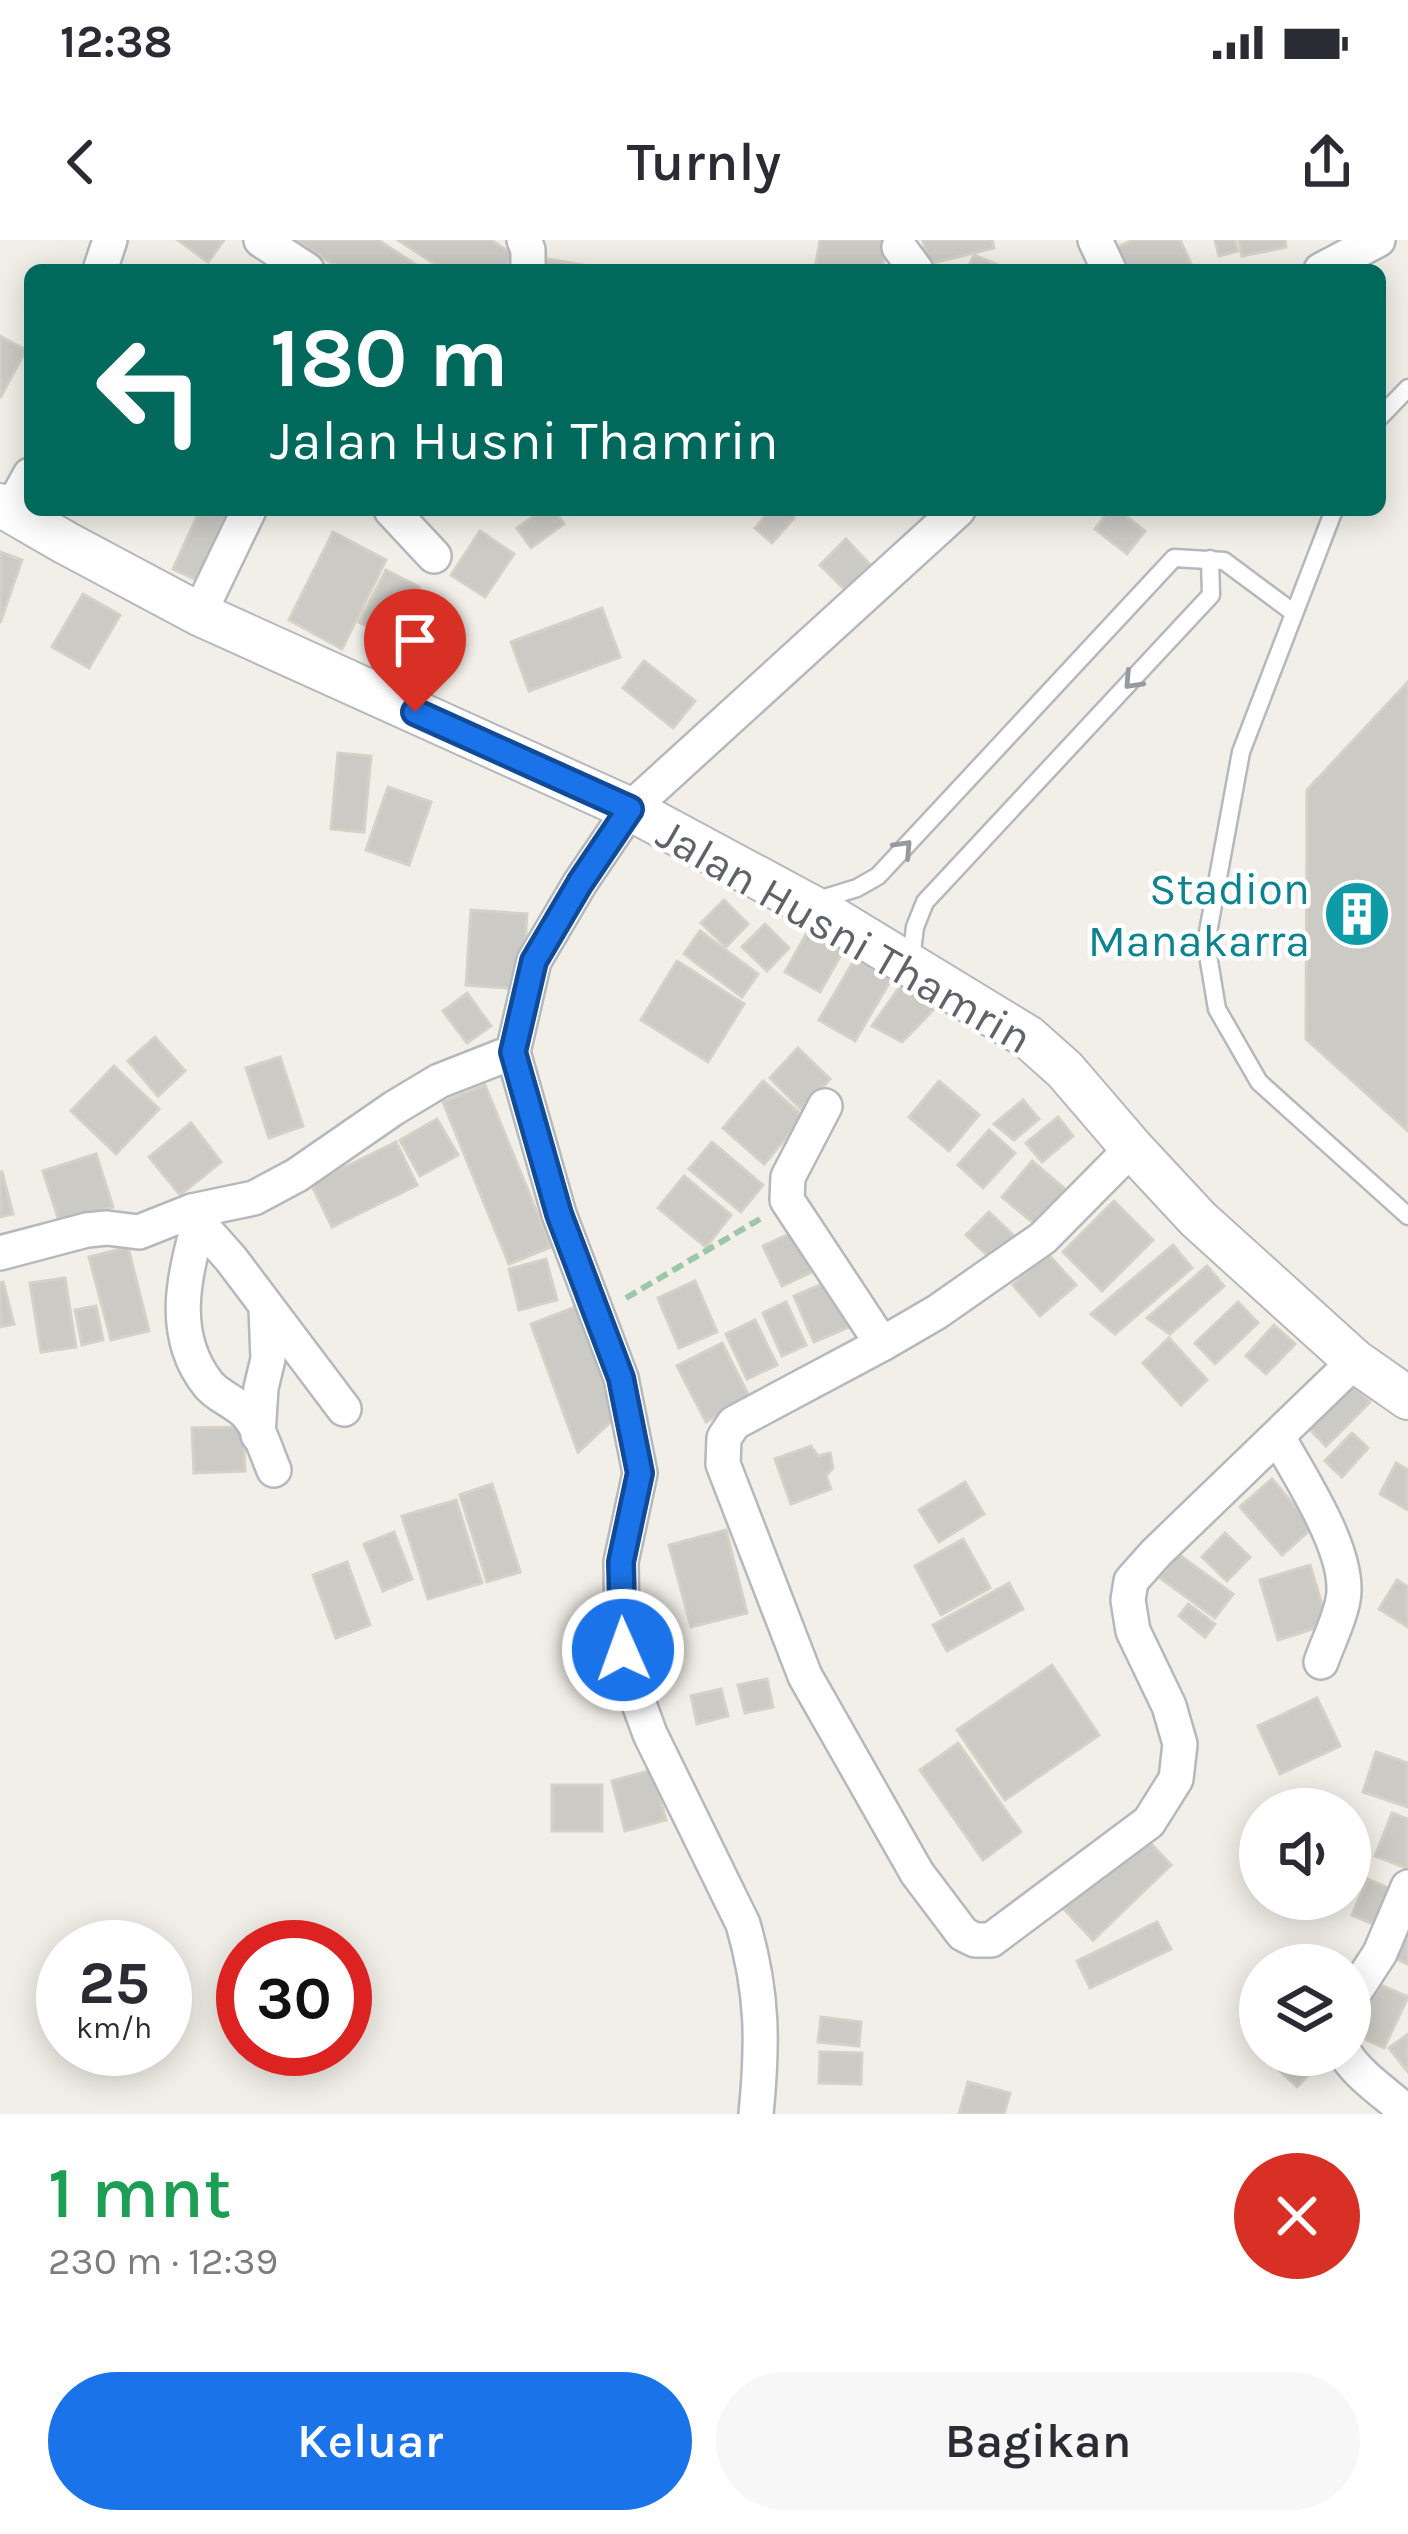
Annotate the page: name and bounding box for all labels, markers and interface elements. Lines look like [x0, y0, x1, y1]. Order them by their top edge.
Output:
text: 12:38 [60, 16, 172, 68]
icon: back [48, 129, 114, 195]
icon: share [1294, 129, 1360, 195]
text: Turnly [627, 130, 781, 194]
text: 180 m [270, 309, 508, 407]
icon: left [72, 312, 228, 468]
text: Jalan Husni Thamrin [270, 409, 779, 473]
pin [364, 589, 466, 712]
icon: arrive [382, 607, 448, 673]
one-way arrow [1124, 667, 1146, 688]
street label: Jalan Husni Thamrin [648, 807, 1041, 1064]
one-way arrow [890, 840, 912, 861]
place label: Stadion Manakarra [1088, 863, 1310, 967]
building icon: Stadion Manakarra [1322, 879, 1392, 949]
position arrow [560, 1587, 686, 1713]
map controls [1239, 1788, 1371, 2076]
button: sound [1239, 1788, 1371, 1920]
speed limit sign: 30 [216, 1920, 372, 2076]
button: layers [1239, 1944, 1371, 2076]
text: 25 [78, 1948, 150, 2018]
text: km/h [76, 2010, 152, 2046]
text: 1 mnt [48, 2151, 232, 2235]
button: close [1234, 2153, 1360, 2279]
text: 230 m · 12:39 [48, 2238, 278, 2284]
button: Keluar [48, 2372, 692, 2510]
button: Bagikan [716, 2372, 1360, 2510]

